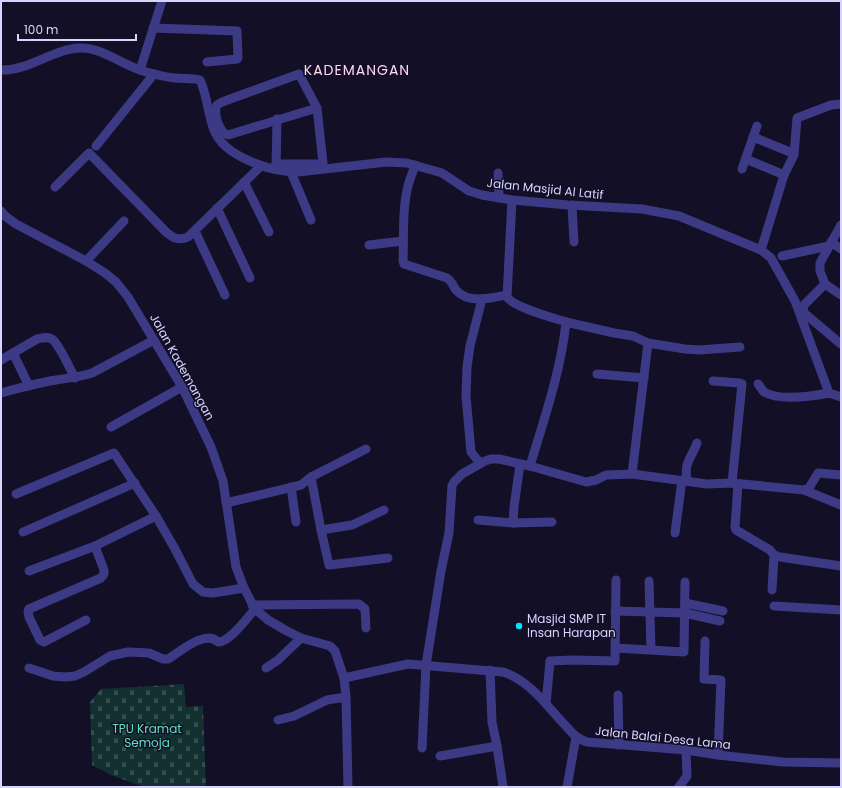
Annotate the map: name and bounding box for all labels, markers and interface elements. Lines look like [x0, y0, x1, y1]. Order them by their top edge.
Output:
scale bar [18, 16, 136, 42]
text: 100 m [24, 21, 58, 38]
district label: KADEMANGAN [304, 60, 410, 80]
street label: Jalan Masjid Al Latif [486, 174, 604, 203]
street label: Jalan Kademangan [146, 310, 219, 423]
place label: Masjid SMP IT Insan Harapan [527, 610, 616, 641]
marker: Masjid SMP IT Insan Harapan [514, 621, 524, 631]
park label: TPU Kramat Semoja [112, 720, 182, 751]
street label: Jalan Balai Desa Lama [594, 722, 732, 753]

